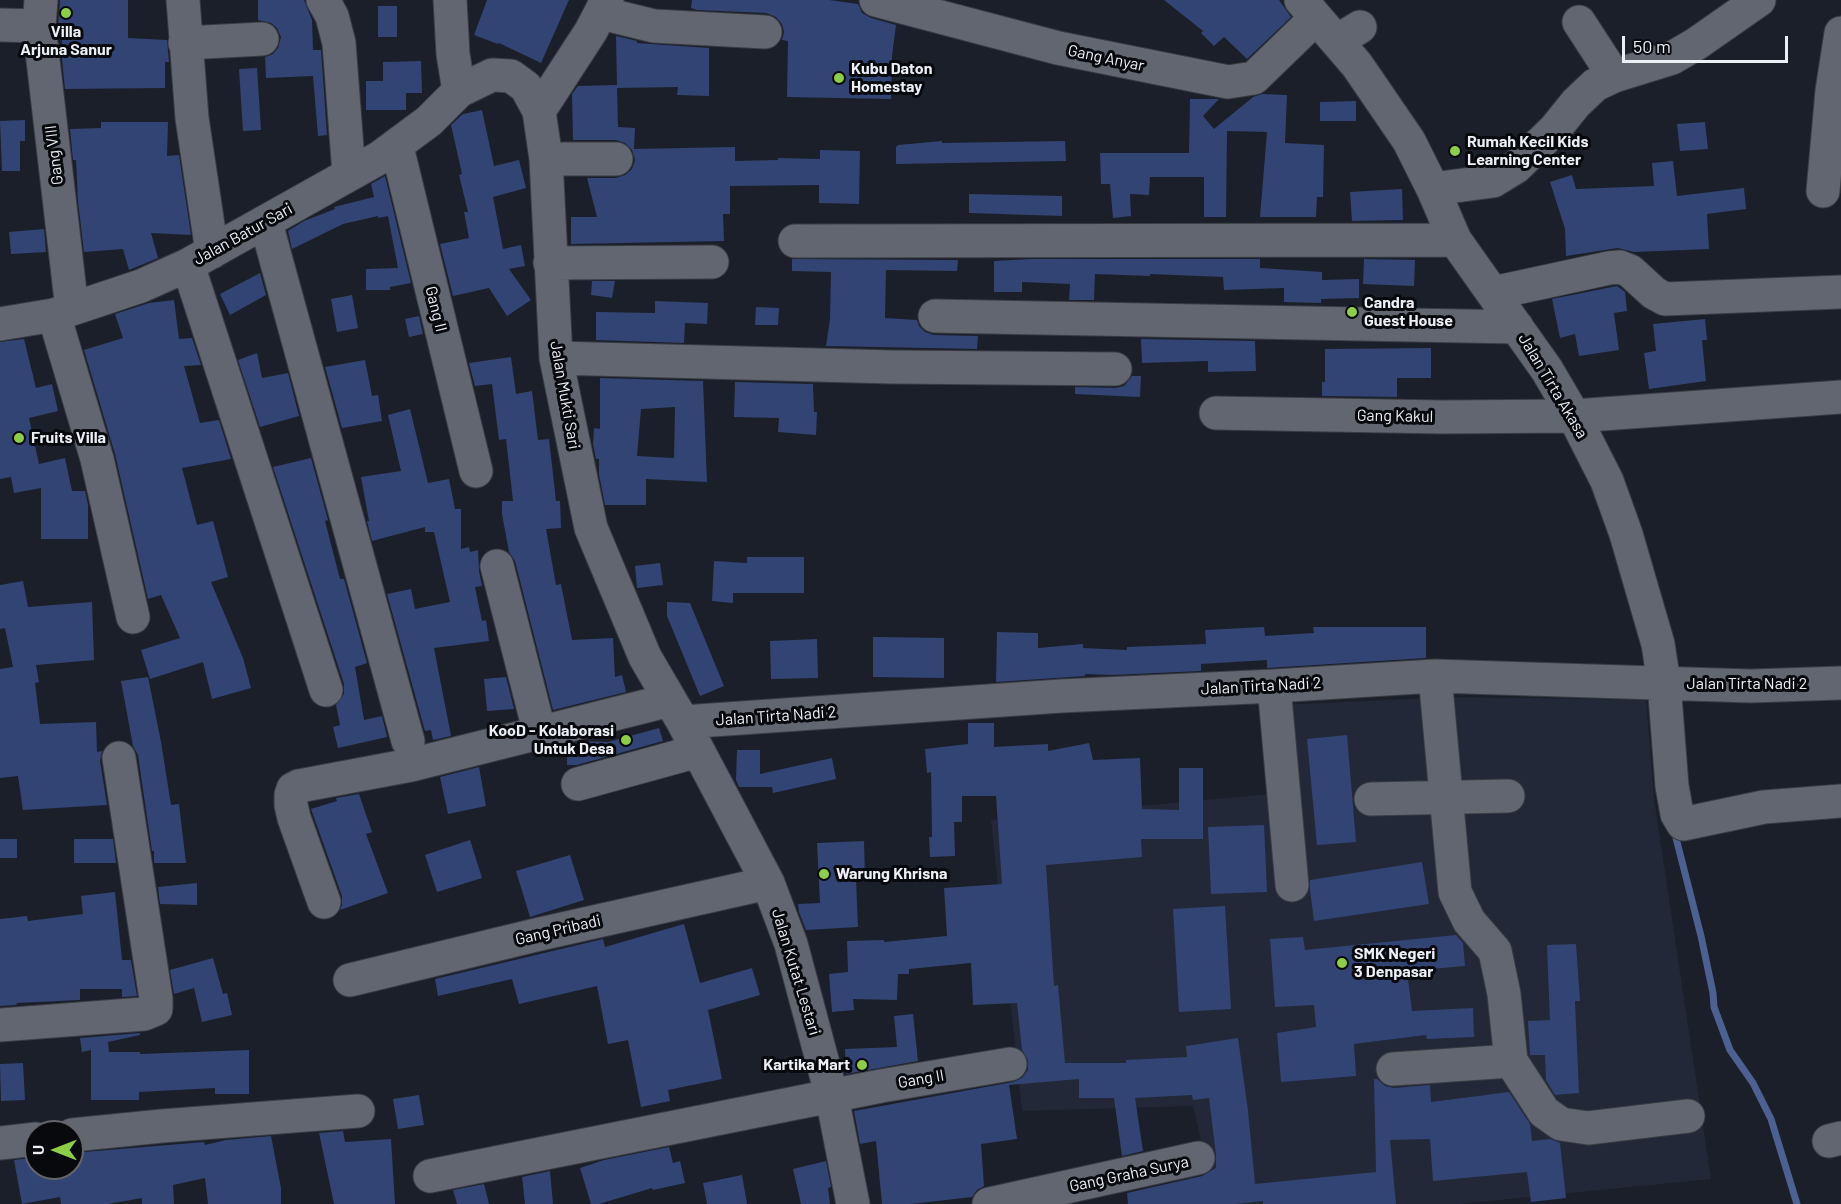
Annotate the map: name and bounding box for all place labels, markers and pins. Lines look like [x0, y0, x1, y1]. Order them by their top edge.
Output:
marker: Villa Arjuna Sanur [59, 6, 73, 20]
place label: Villa Arjuna Sanur [20, 22, 112, 60]
place label: Kubu Daton Homestay [851, 59, 932, 97]
marker: Kubu Daton Homestay [832, 71, 846, 85]
place label: Rumah Kecil Kids Learning Center [1467, 132, 1588, 170]
marker: Rumah Kecil Kids Learning Center [1448, 144, 1462, 158]
place label: Candra Guest House [1364, 293, 1453, 331]
marker: Candra Guest House [1345, 305, 1359, 319]
place label: Fruits Villa [31, 428, 106, 448]
marker: Fruits Villa [12, 431, 26, 445]
place label: KooD - Kolaborasi Untuk Desa [489, 721, 614, 759]
marker: KooD - Kolaborasi Untuk Desa [619, 733, 633, 747]
place label: Warung Khrisna [836, 864, 947, 884]
marker: Warung Khrisna [817, 867, 831, 881]
place label: SMK Negeri 3 Denpasar [1354, 944, 1435, 982]
marker: SMK Negeri 3 Denpasar [1335, 956, 1349, 970]
place label: Kartika Mart [763, 1055, 850, 1075]
marker: Kartika Mart [855, 1058, 869, 1072]

